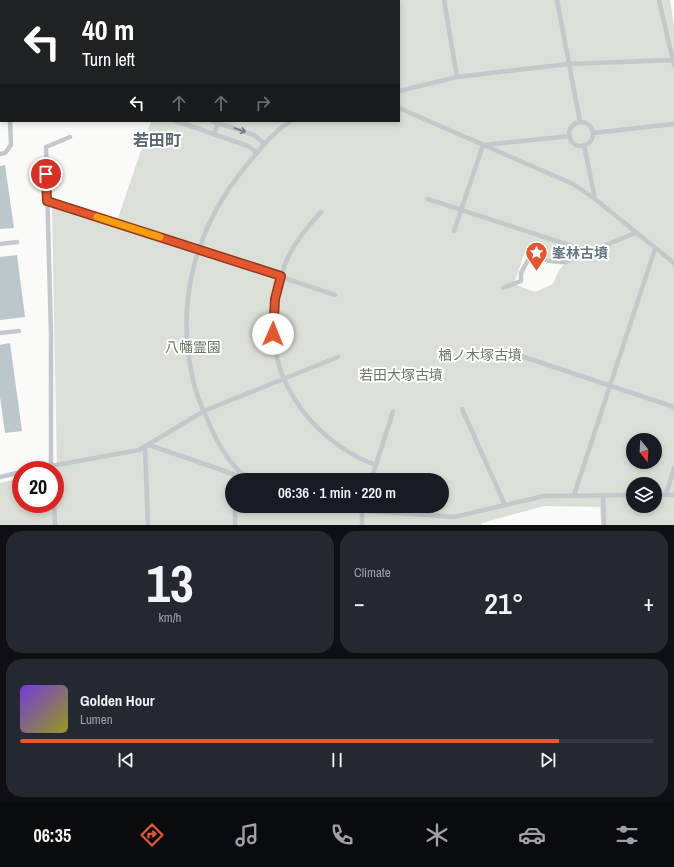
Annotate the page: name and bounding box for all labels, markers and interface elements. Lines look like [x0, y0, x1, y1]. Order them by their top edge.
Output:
text: 40 m [82, 11, 134, 49]
icon: left [16, 16, 68, 68]
text: Turn left [82, 47, 135, 72]
icon: left [126, 92, 148, 114]
icon: ahead [168, 92, 190, 114]
icon: ahead [210, 92, 232, 114]
icon: right [252, 92, 274, 114]
one-way arrow [233, 127, 245, 135]
district label: 若田町 [133, 129, 181, 151]
pin [29, 157, 63, 191]
icon: arrive [35, 163, 57, 185]
place icon: 峯林古墳 [523, 240, 549, 273]
place label: 峯林古墳 [552, 244, 608, 262]
position arrow [252, 313, 294, 355]
park label: 八幡霊園 [165, 338, 221, 356]
park label: 楢ノ木塚古墳 [438, 346, 522, 364]
park label: 若田大塚古墳 [359, 366, 443, 384]
north arrow [626, 433, 662, 469]
map controls [626, 433, 662, 513]
speed limit sign: 20 [12, 461, 64, 513]
button: layers [626, 477, 662, 513]
text: 06:36 · 1 min · 220 m [278, 482, 396, 503]
text: 13 [146, 548, 194, 618]
text: Climate [354, 564, 391, 581]
text: 21° [484, 583, 524, 623]
text: − [354, 588, 365, 618]
text: + [643, 588, 654, 618]
text: km/h [158, 609, 182, 626]
text: Golden Hour [80, 690, 155, 711]
text: Lumen [80, 711, 113, 728]
icon: previous [115, 749, 137, 771]
icon: pause [326, 749, 348, 771]
icon: next [537, 749, 559, 771]
icon: directions [138, 821, 166, 849]
icon: music [233, 821, 261, 849]
icon: phone [328, 821, 356, 849]
icon: climate [423, 821, 451, 849]
icon: car [518, 821, 546, 849]
icon: filters [613, 821, 641, 849]
text: 06:35 [33, 823, 71, 848]

